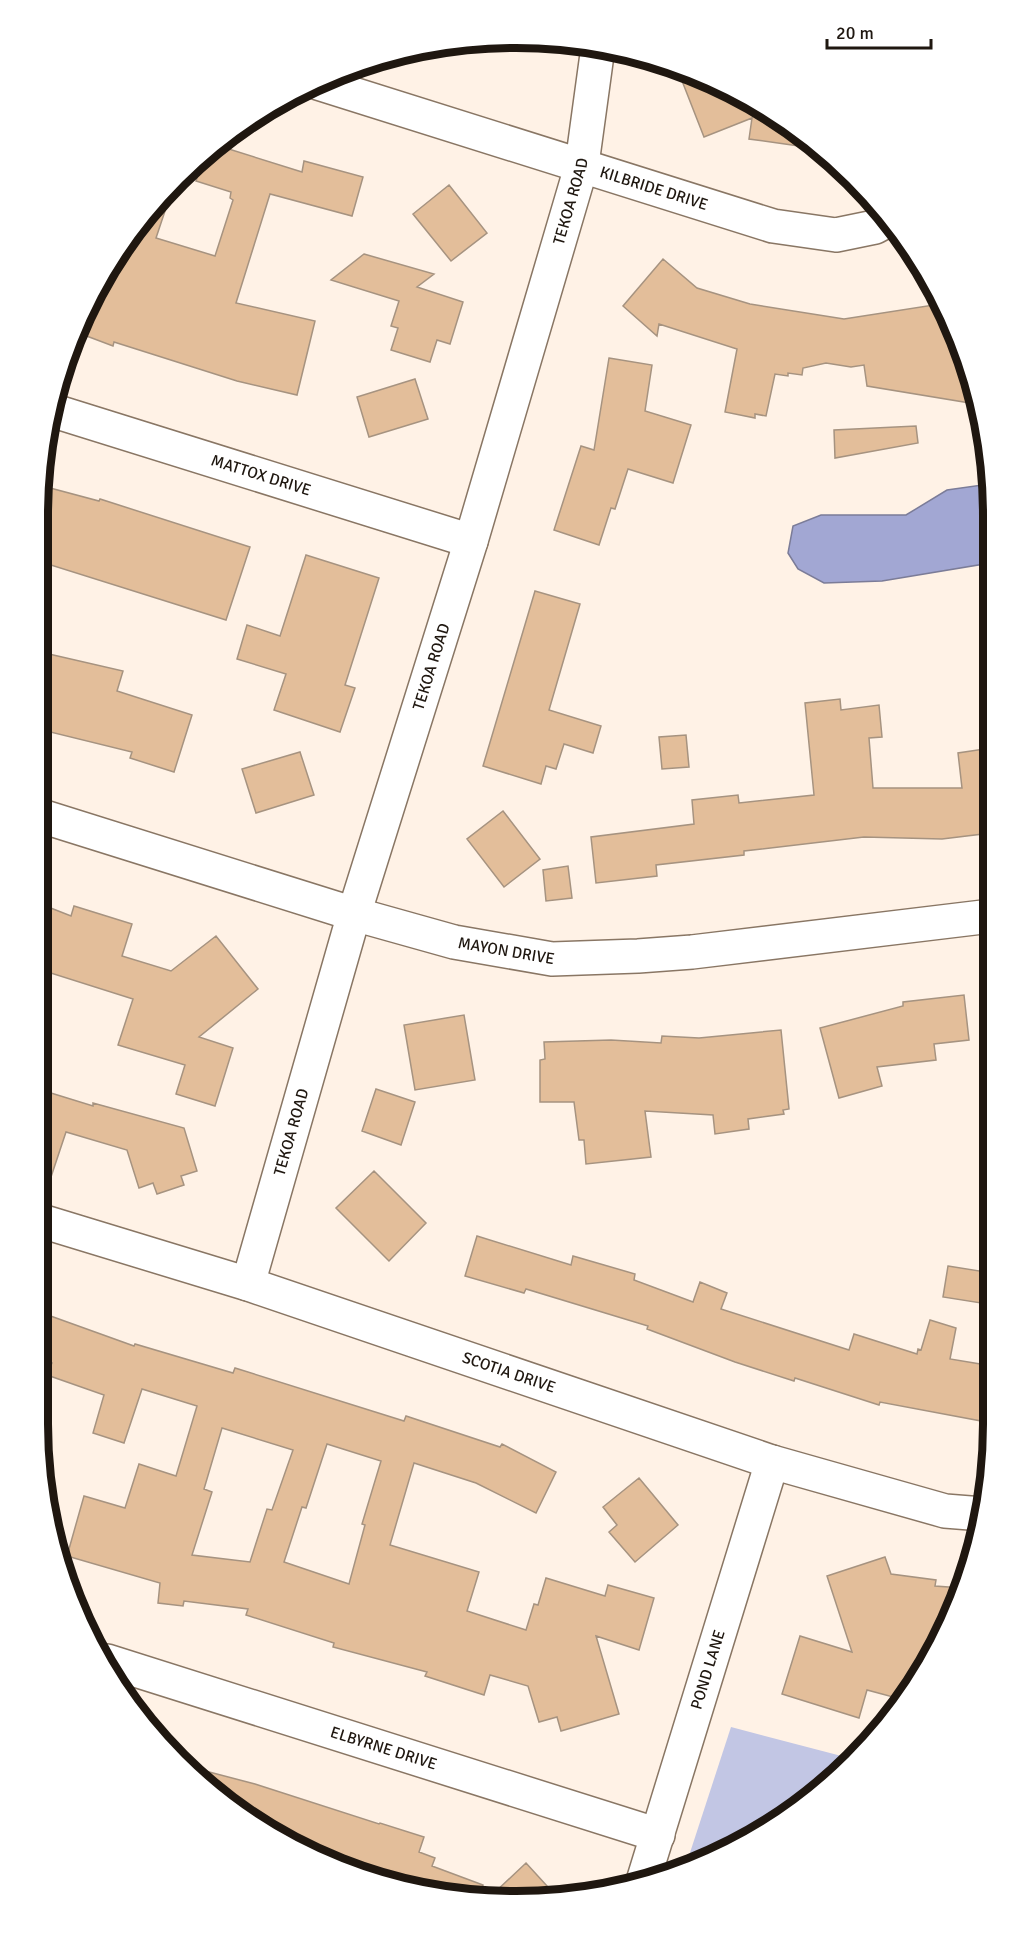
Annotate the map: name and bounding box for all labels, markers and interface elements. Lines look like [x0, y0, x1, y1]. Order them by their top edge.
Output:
scale bar [827, 12, 930, 50]
text: 20 m [836, 22, 874, 44]
street label: TEKOA ROAD [549, 157, 593, 247]
street label: KILBRIDE DRIVE [597, 162, 710, 215]
street label: MATTOX DRIVE [209, 451, 313, 500]
street label: TEKOA ROAD [409, 621, 455, 713]
street label: MAYON DRIVE [456, 933, 556, 969]
street label: TEKOA ROAD [270, 1086, 314, 1178]
street label: SCOTIA DRIVE [460, 1347, 558, 1398]
street label: POND LANE [686, 1627, 730, 1712]
street label: ELBYRNE DRIVE [328, 1722, 439, 1775]

